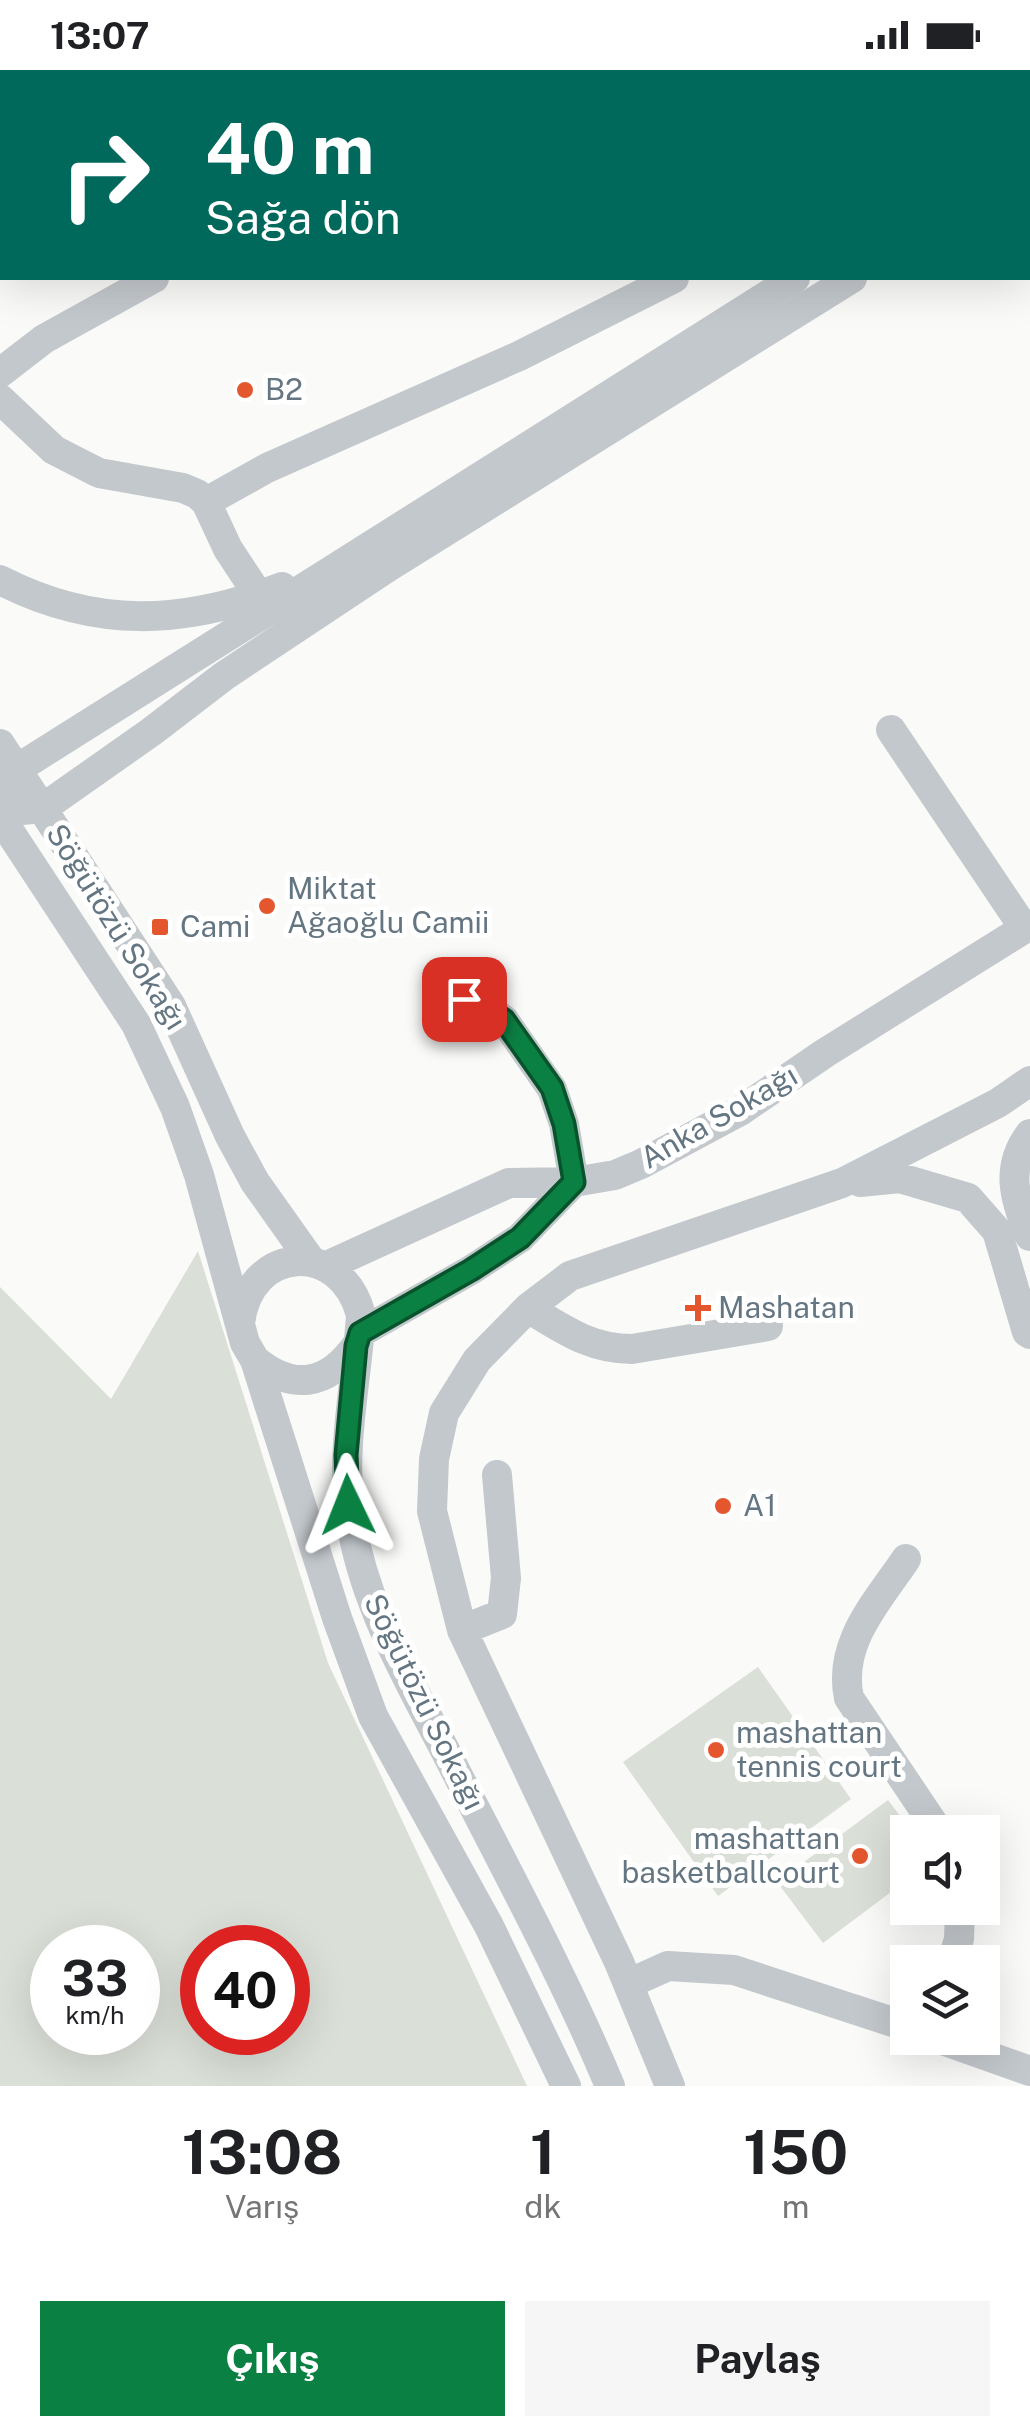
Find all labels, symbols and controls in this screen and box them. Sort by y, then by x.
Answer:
text: 13:07 [50,13,149,58]
text: 40 m [205,107,375,190]
icon: right [40,110,170,240]
text: Sağa dön [205,191,401,244]
place label: B2 [265,371,303,407]
marker: B2 [234,379,256,401]
street label: Söğütözü Sokağı [39,817,195,1036]
place label: Miktat Ağaoğlu Camii [287,870,489,940]
marker: Miktat Ağaoğlu Camii [256,895,278,917]
place label: Cami [180,908,250,944]
marker: Cami [149,916,171,938]
pin [422,957,507,1042]
icon: arrive [437,972,492,1027]
street label: Anka Sokağı [634,1057,803,1175]
place label: Mashatan [718,1289,855,1325]
marker: Mashatan [687,1297,709,1319]
position arrow [296,1453,400,1557]
place label: A1 [743,1487,777,1523]
marker: A1 [712,1495,734,1517]
street label: Söğütözü Sokağı [357,1588,493,1815]
place label: mashattan tennis court [736,1714,902,1784]
marker: mashattan tennis court [705,1739,727,1761]
map controls [890,1815,1000,2055]
button: sound [890,1815,1000,1925]
place label: mashattan basketballcourt [622,1820,840,1890]
marker: mashattan basketballcourt [849,1845,871,1867]
speed limit sign: 40 [180,1925,310,2055]
button: layers [890,1945,1000,2055]
text: 33 [62,1948,128,2007]
text: km/h [66,2000,124,2030]
text: 13:08 [182,2117,342,2188]
text: 1 [530,2117,556,2188]
text: 150 [743,2117,848,2188]
text: Varış [225,2188,299,2225]
text: dk [524,2188,561,2225]
text: m [782,2188,810,2225]
button: Çıkış [40,2301,505,2416]
button: Paylaş [525,2301,990,2416]

